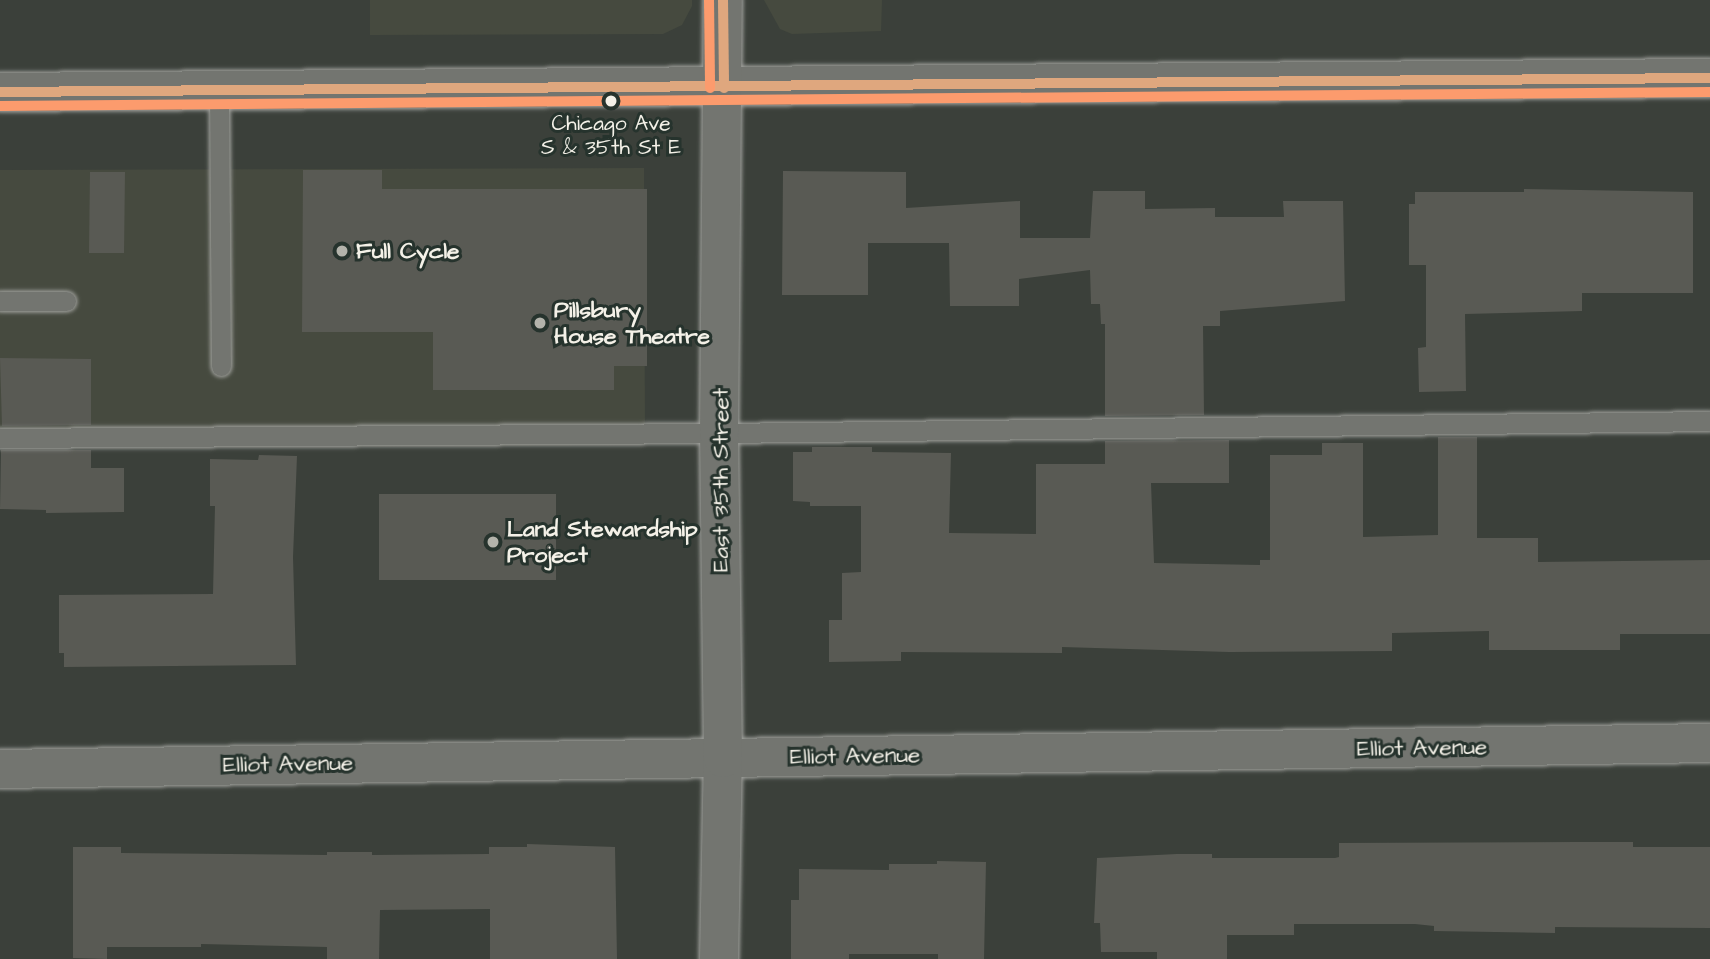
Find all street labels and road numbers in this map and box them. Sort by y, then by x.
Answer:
street label: East 35th Street [707,388,735,572]
street label: Elliot Avenue [1357,733,1487,763]
street label: Elliot Avenue [790,741,920,771]
street label: Elliot Avenue [223,749,353,779]

